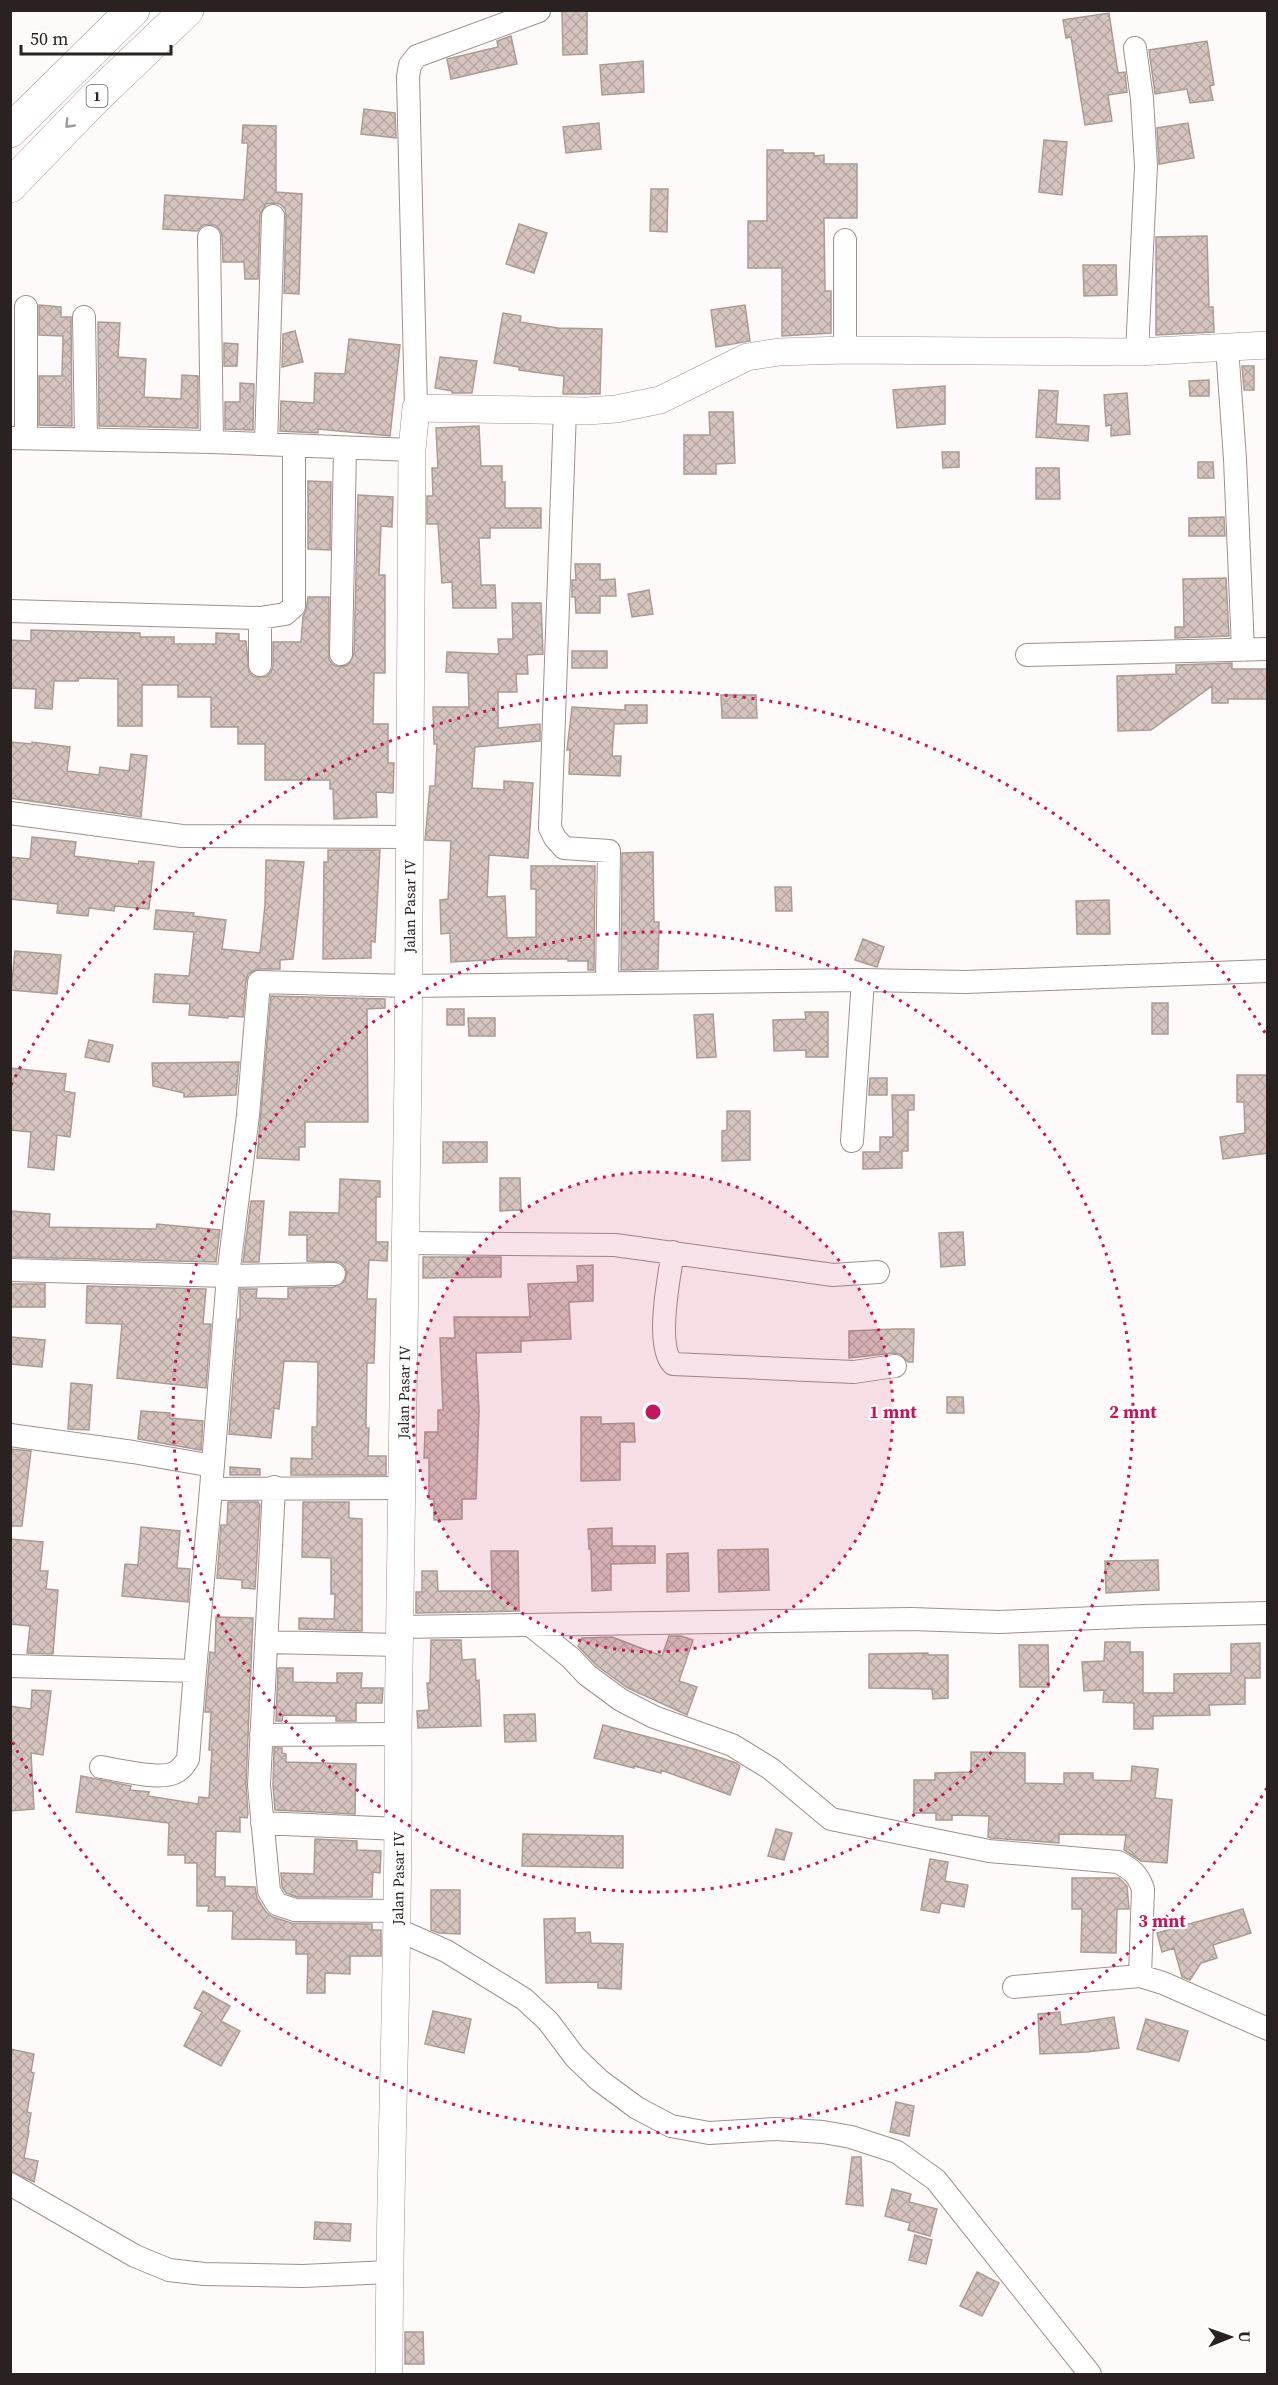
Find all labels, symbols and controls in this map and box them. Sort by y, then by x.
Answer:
scale bar [21,18,171,56]
text: 50 m [30,26,68,51]
road number: 1 [86,85,108,107]
one-way arrow [66,117,77,128]
street label: Jalan Pasar IV [398,859,420,954]
street label: Jalan Pasar IV [392,1345,414,1440]
text: 1 mnt [869,1399,917,1424]
text: 2 mnt [1109,1399,1157,1424]
centre of rings [643,1402,663,1422]
street label: Jalan Pasar IV [386,1831,409,1926]
text: 3 mnt [1138,1908,1186,1933]
north arrow [1200,2307,1260,2367]
text: U [1234,2331,1256,2343]

